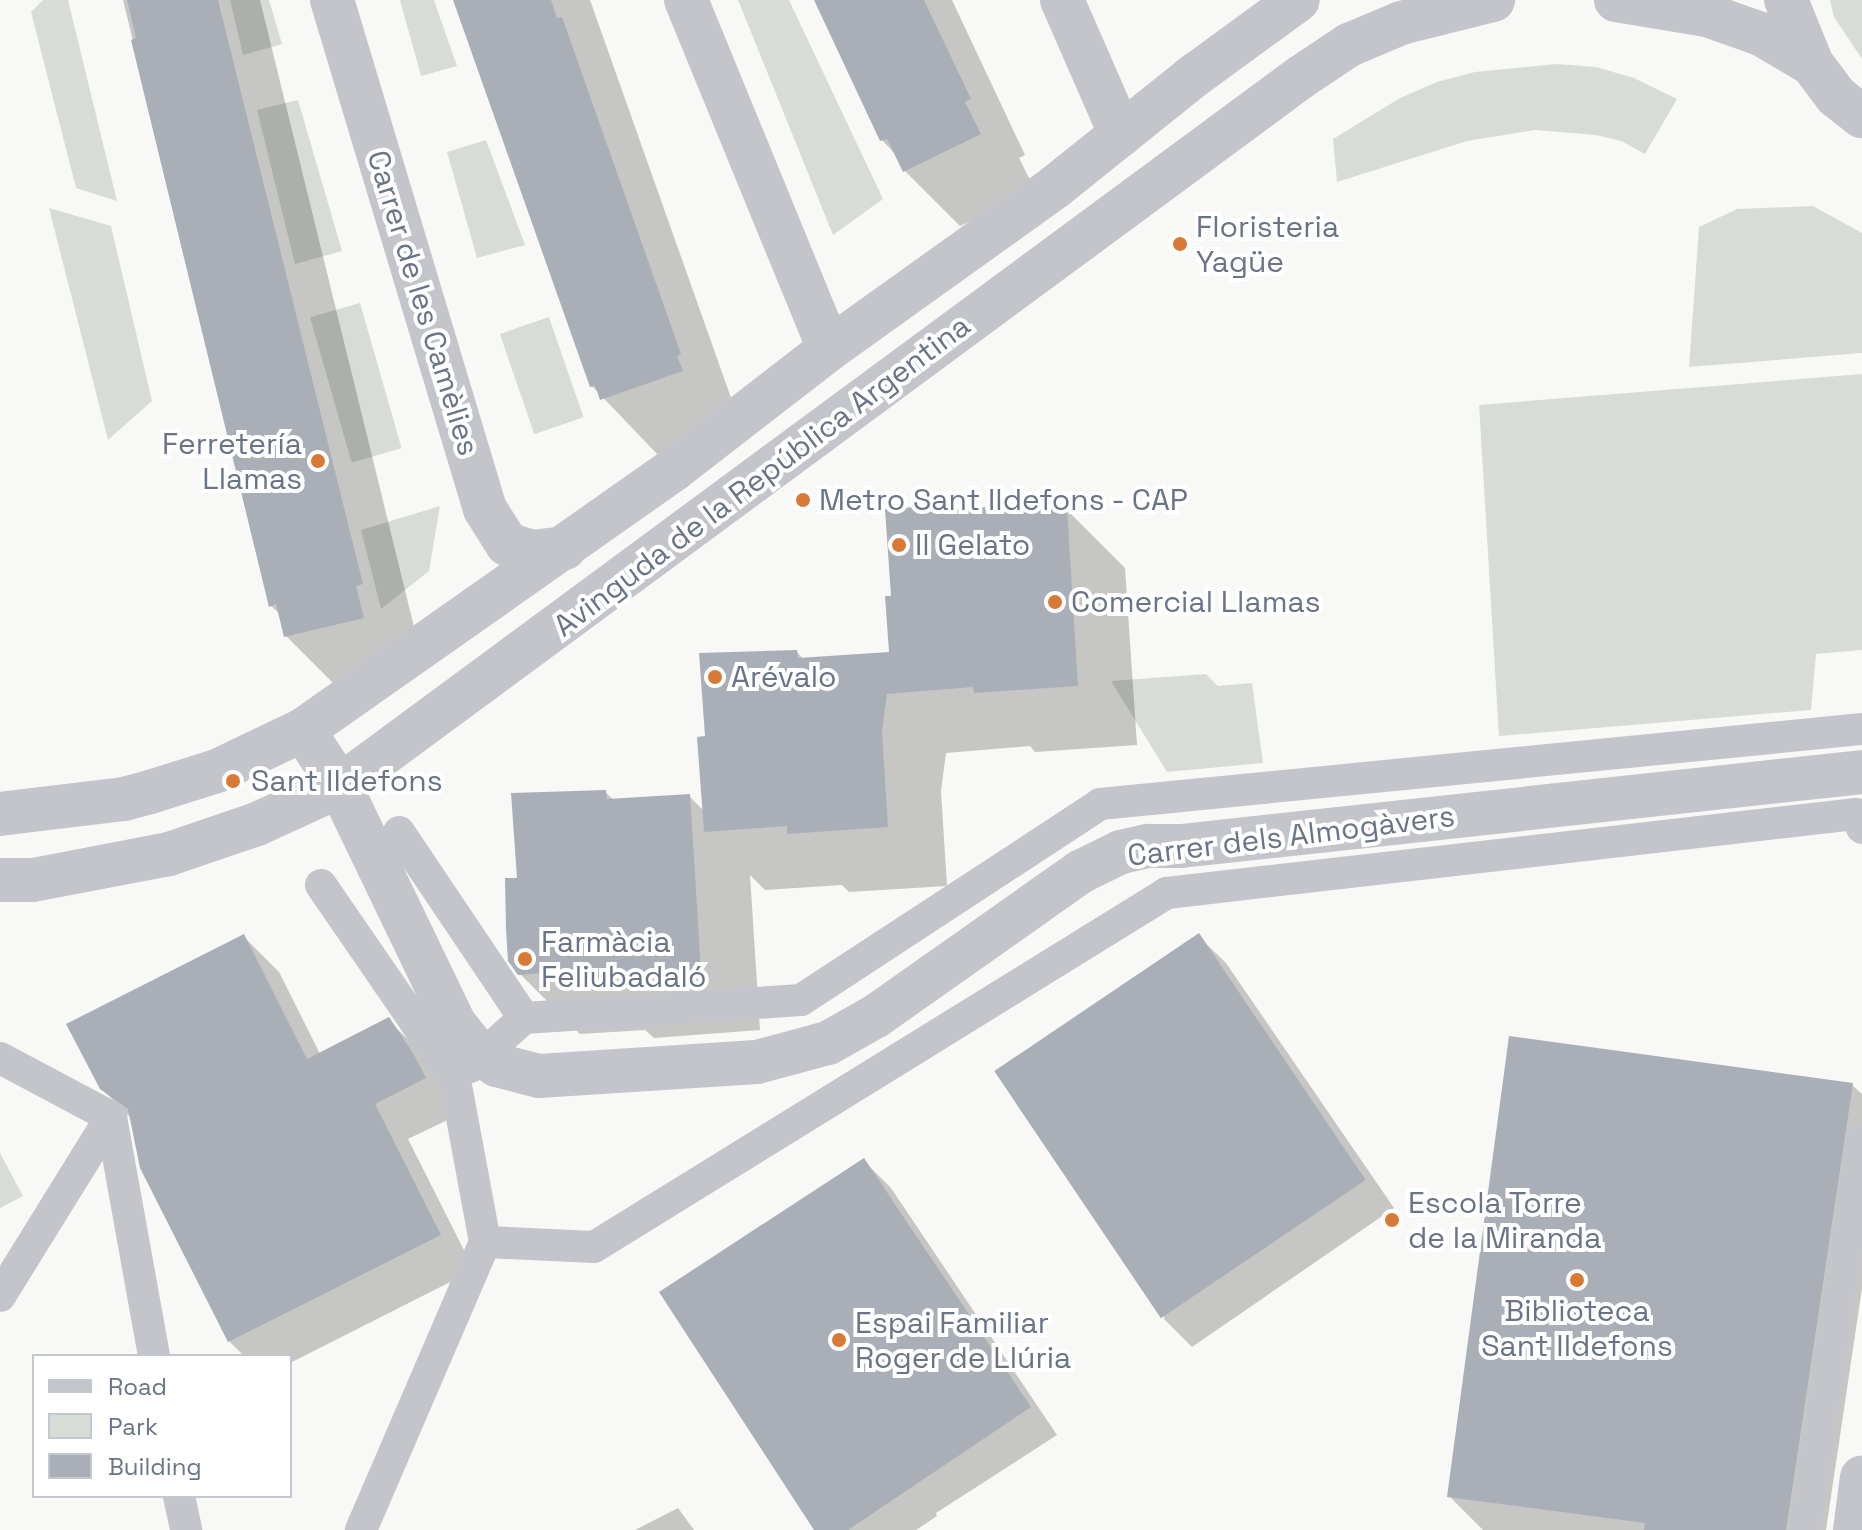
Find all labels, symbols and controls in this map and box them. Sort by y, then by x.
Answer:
street label: Carrer de les Camèlies [359,146,487,460]
place label: Floristeria Yagüe [1196,209,1339,280]
marker: Floristeria Yagüe [1171,235,1189,253]
street label: Avinguda de la República Argentina [547,308,977,644]
place label: Ferretería Llamas [162,426,302,496]
marker: Ferretería Llamas [309,452,327,470]
place label: Metro Sant Ildefons - CAP [819,482,1190,518]
marker: Metro Sant Ildefons - CAP [794,491,812,509]
place label: Il Gelato [915,527,1030,563]
marker: Il Gelato [890,536,908,554]
place label: Comercial Llamas [1071,584,1320,620]
marker: Comercial Llamas [1046,593,1064,611]
place label: Arévalo [731,659,837,695]
marker: Arévalo [706,668,724,686]
place label: Sant Ildefons [251,763,443,799]
marker: Sant Ildefons [222,770,244,792]
street label: Carrer dels Almogàvers [1125,798,1457,874]
place label: Farmàcia Feliubadaló [541,924,706,994]
marker: Farmàcia Feliubadaló [516,950,534,968]
place label: Escola Torre de la Miranda [1408,1185,1601,1256]
marker: Escola Torre de la Miranda [1383,1211,1401,1229]
marker: Biblioteca Sant Ildefons [1568,1271,1586,1289]
place label: Biblioteca Sant Ildefons [1481,1293,1673,1364]
place label: Espai Familiar Roger de Llúria [855,1305,1071,1376]
marker: Espai Familiar Roger de Llúria [830,1331,848,1349]
legend [32,1354,292,1498]
text: Road [108,1371,167,1402]
text: Park [108,1411,158,1442]
text: Building [108,1451,202,1482]

